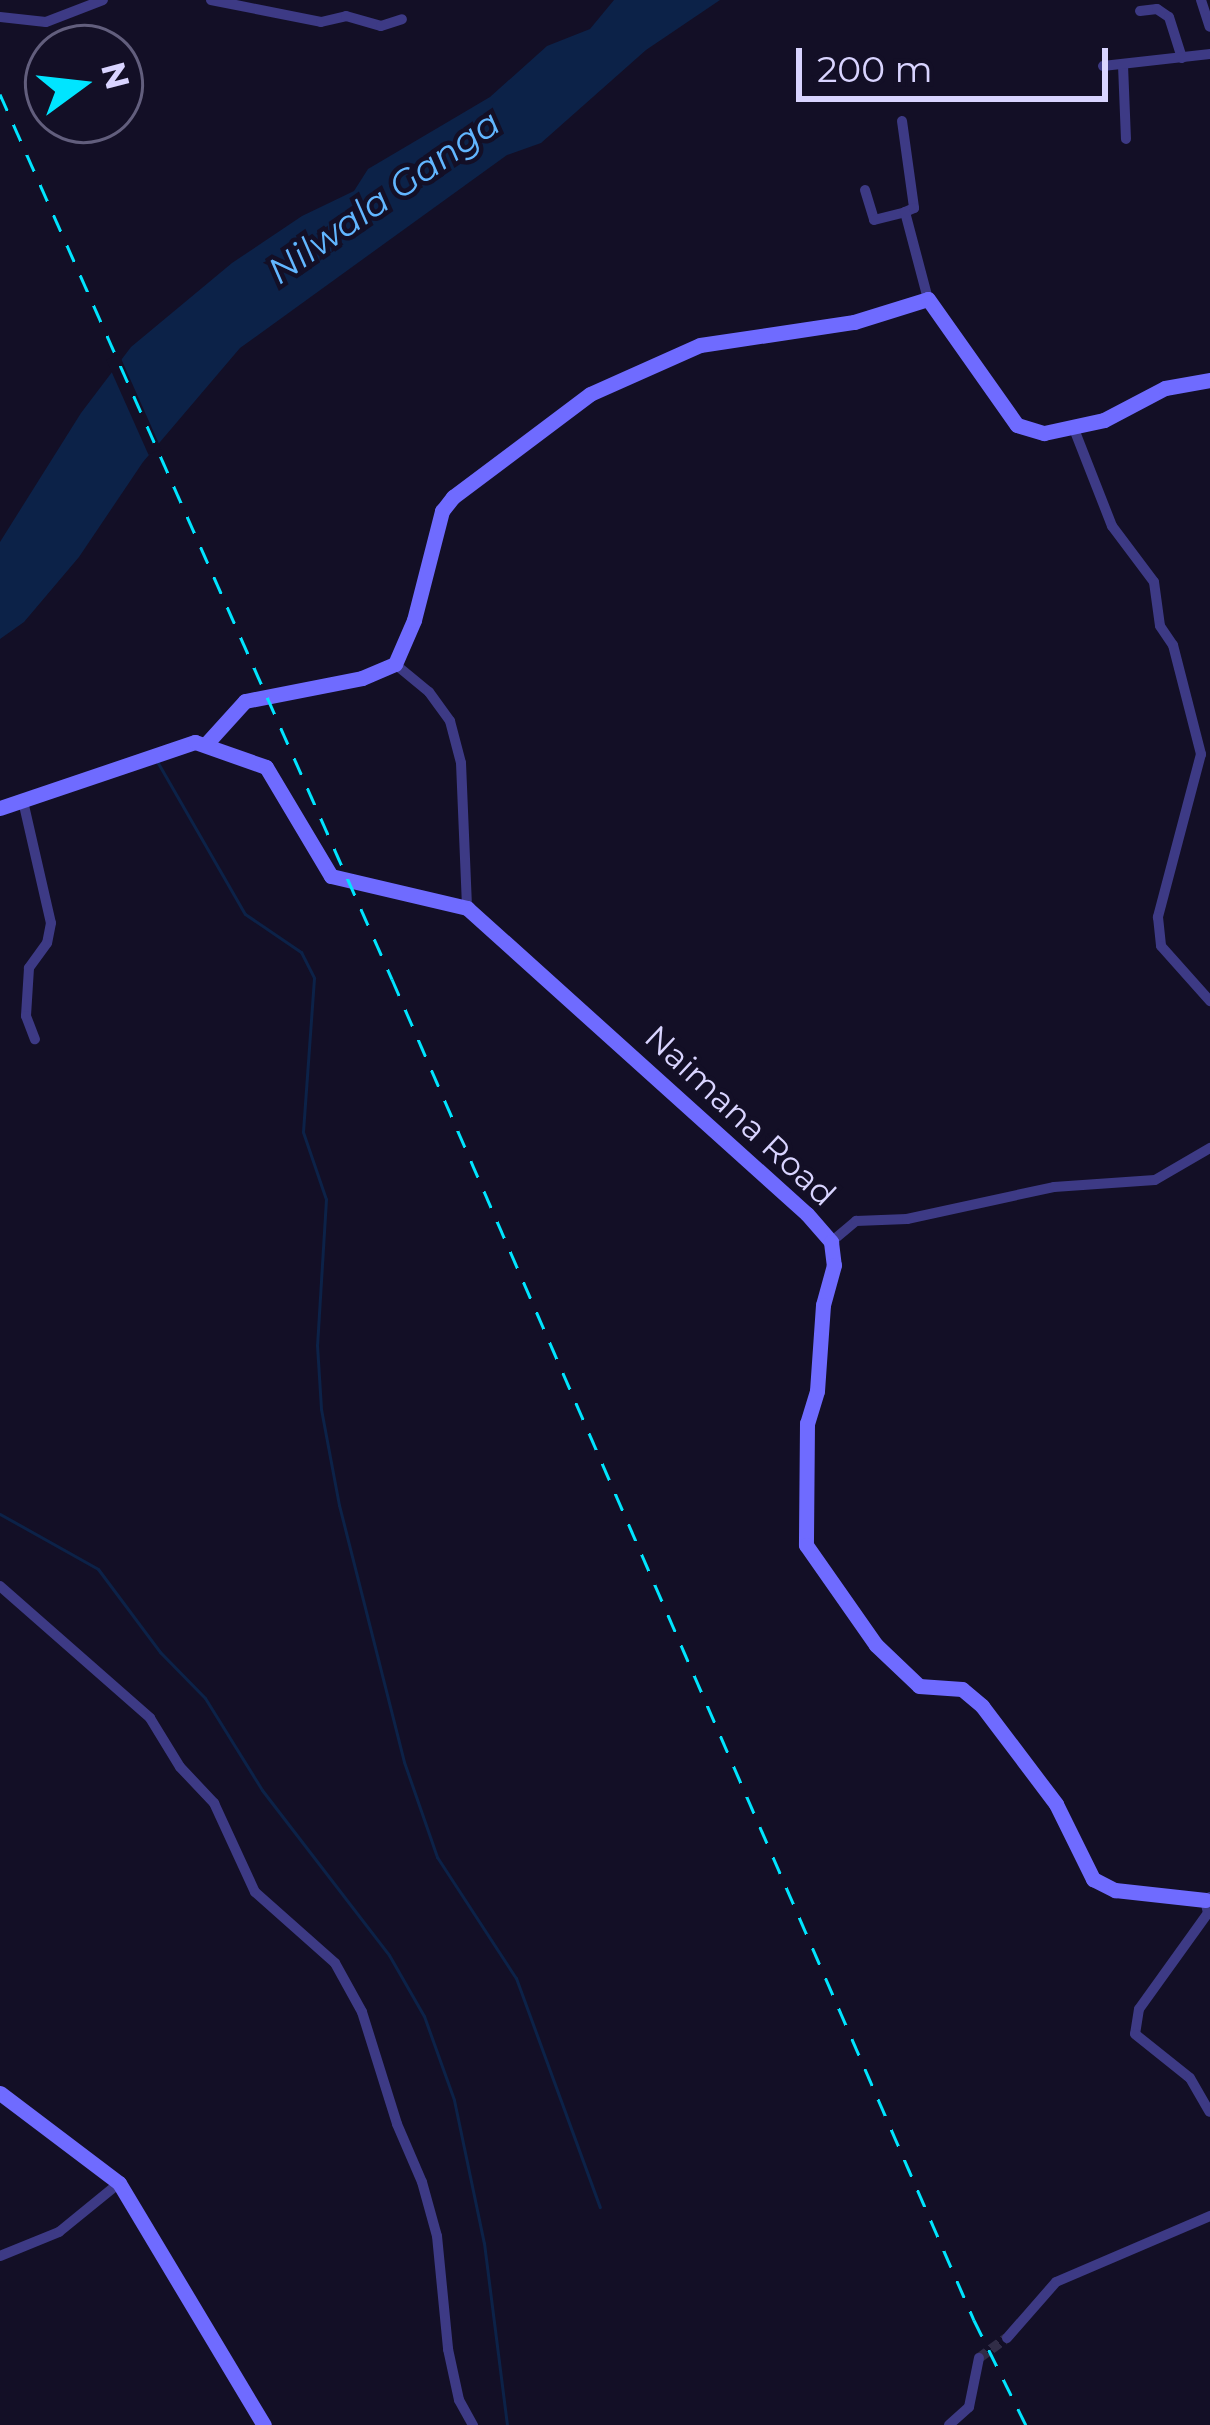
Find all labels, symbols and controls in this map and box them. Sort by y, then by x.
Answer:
north arrow [24,24,144,144]
scale bar [802,24,1114,98]
text: 200 m [817,47,933,91]
text: N [93,57,139,94]
water label: Nilwala Ganga [260,101,508,293]
street label: Naimana Road [636,1018,844,1214]

